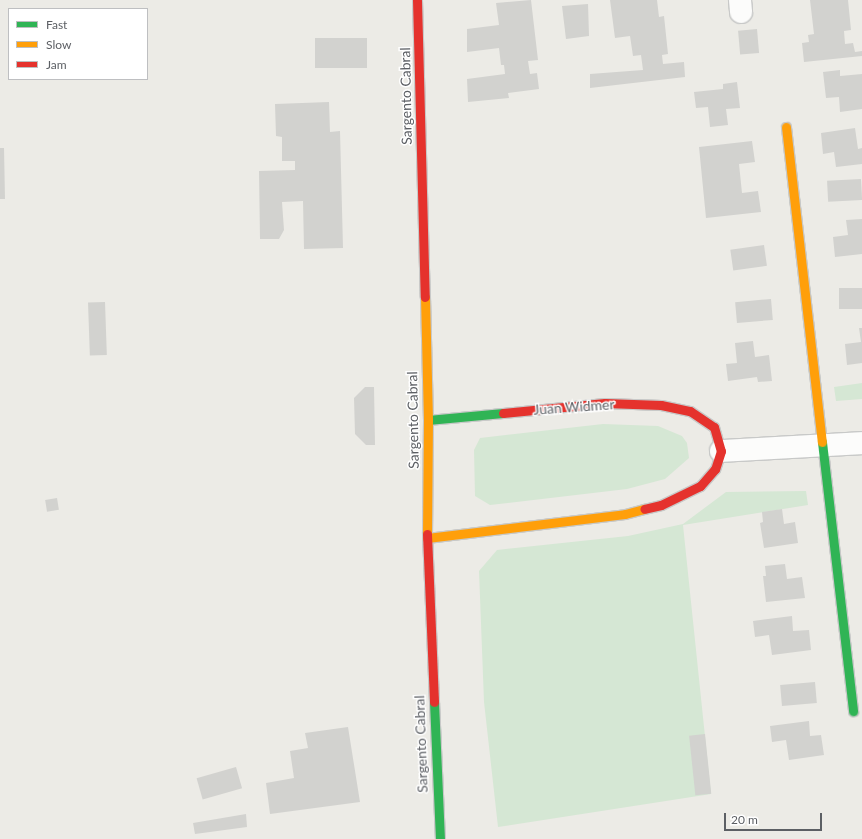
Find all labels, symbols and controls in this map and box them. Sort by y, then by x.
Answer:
legend [8,8,148,80]
text: Fast [46,17,67,32]
text: Slow [46,37,71,52]
street label: Sargento Cabral [397,47,415,145]
text: Jam [46,57,67,72]
street label: Sargento Cabral [404,371,422,469]
street label: Juan Widmer [533,396,615,418]
street label: Sargento Cabral [411,695,431,793]
scale bar [726,805,824,831]
text: 20 m [731,812,758,827]

